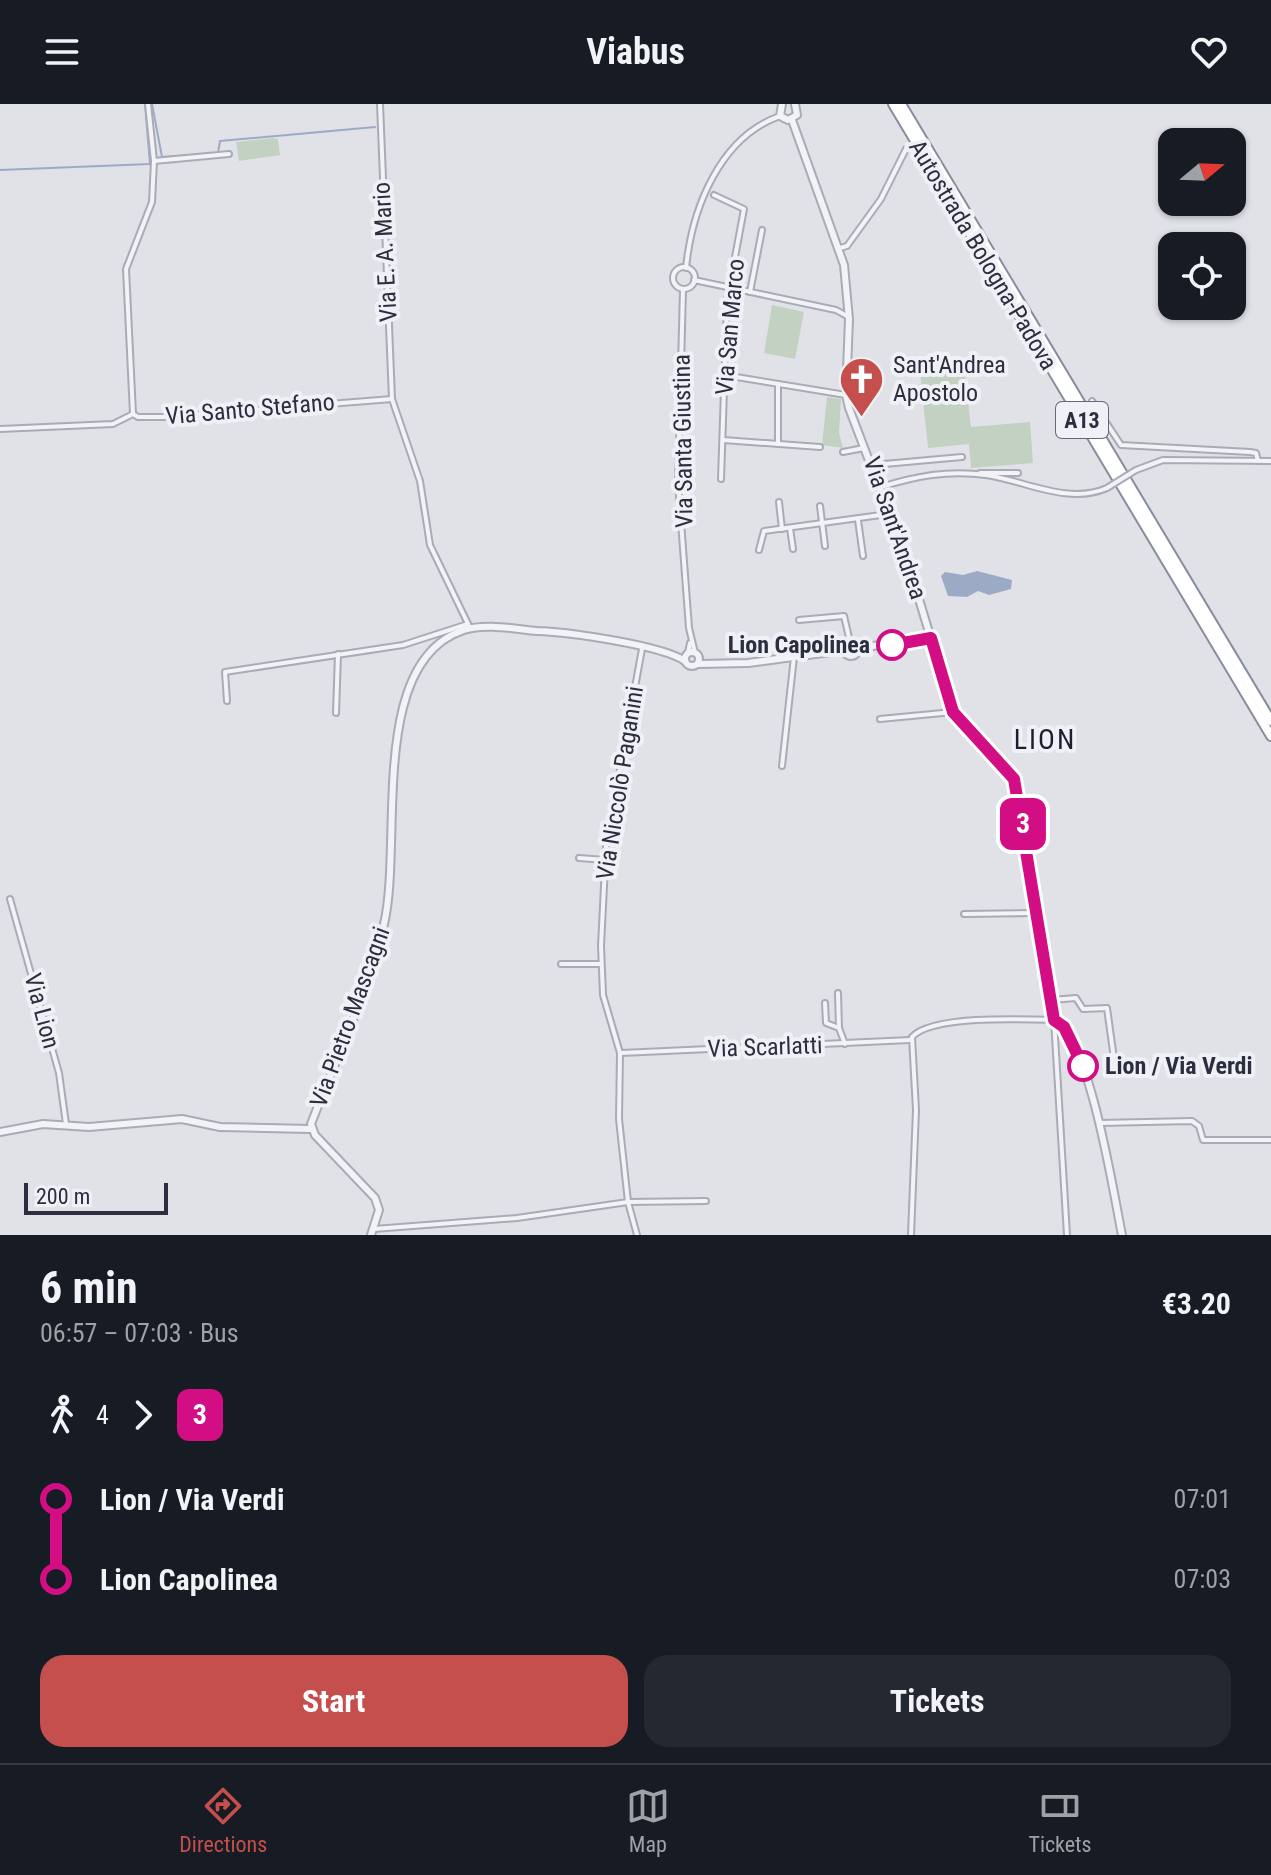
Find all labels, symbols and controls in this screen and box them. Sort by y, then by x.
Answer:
icon: menu [40,30,84,74]
icon: heart [1187,30,1231,74]
text: Viabus [586,31,685,73]
north arrow [1158,128,1246,216]
map controls [1158,128,1246,320]
street label: Autostrada Bologna-Padova [903,135,1063,375]
street label: Via E. A. Mario [367,181,403,323]
button: locate [1158,232,1246,320]
street label: Via San Marco [710,258,750,396]
place label: Sant'Andrea Apostolo [893,351,1006,407]
street label: Via Santa Giustina [667,354,699,528]
church icon: Sant'Andrea Apostolo [838,355,886,418]
street label: Via Santo Stefano [164,388,336,430]
road number: A13 [1056,402,1108,438]
street label: Via Sant'Andrea [858,453,932,603]
marker: Lion Capolinea [877,630,907,660]
place label: Lion Capolinea [728,631,870,659]
street label: Via Niccolò Paganini [591,684,649,882]
district label: LION [1014,723,1076,756]
line badge: 3 [997,798,1049,850]
text: 3 [1016,807,1030,840]
street label: Via Pietro Mascagni [304,923,396,1111]
street label: Via Lion [19,970,65,1052]
street label: Via Scarlatti [707,1031,823,1063]
marker: Lion / Via Verdi [1068,1051,1098,1081]
place label: Lion / Via Verdi [1105,1052,1253,1080]
scale bar [24,1179,168,1215]
text: 200 m [36,1184,90,1209]
text: 6 min [40,1262,138,1314]
text: €3.20 [1162,1286,1231,1321]
text: 06:57 – 07:03 · Bus [40,1318,239,1348]
icon: walk [40,1393,84,1437]
icon: forward [121,1393,165,1437]
text: 3 [193,1398,207,1431]
text: 4 [96,1400,109,1430]
text: Lion / Via Verdi [100,1482,284,1517]
text: 07:01 [1174,1484,1231,1514]
text: Lion Capolinea [100,1562,278,1597]
text: 07:03 [1174,1564,1231,1594]
button: Start [40,1655,628,1747]
button: Tickets [644,1655,1231,1747]
tab: Directions [179,1784,267,1857]
tab: Map [626,1784,670,1857]
tab: Tickets [1028,1784,1092,1857]

